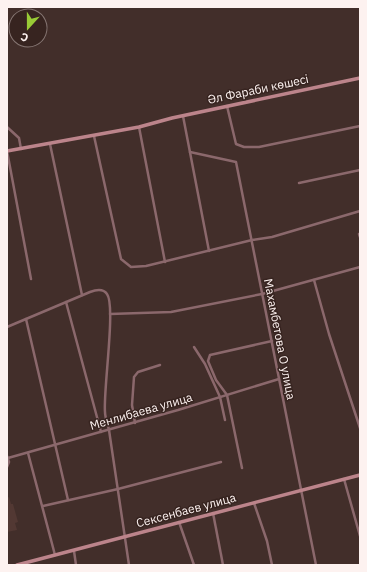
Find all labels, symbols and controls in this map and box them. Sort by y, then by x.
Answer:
north arrow [8,8,48,48]
text: С [19,30,30,45]
street label: Әл Фараби көшесі [206,71,310,107]
street label: Махамбетова О улица [261,277,299,401]
street label: Менлибаева улица [88,389,195,433]
street label: Сексенбаев улица [135,489,238,531]

